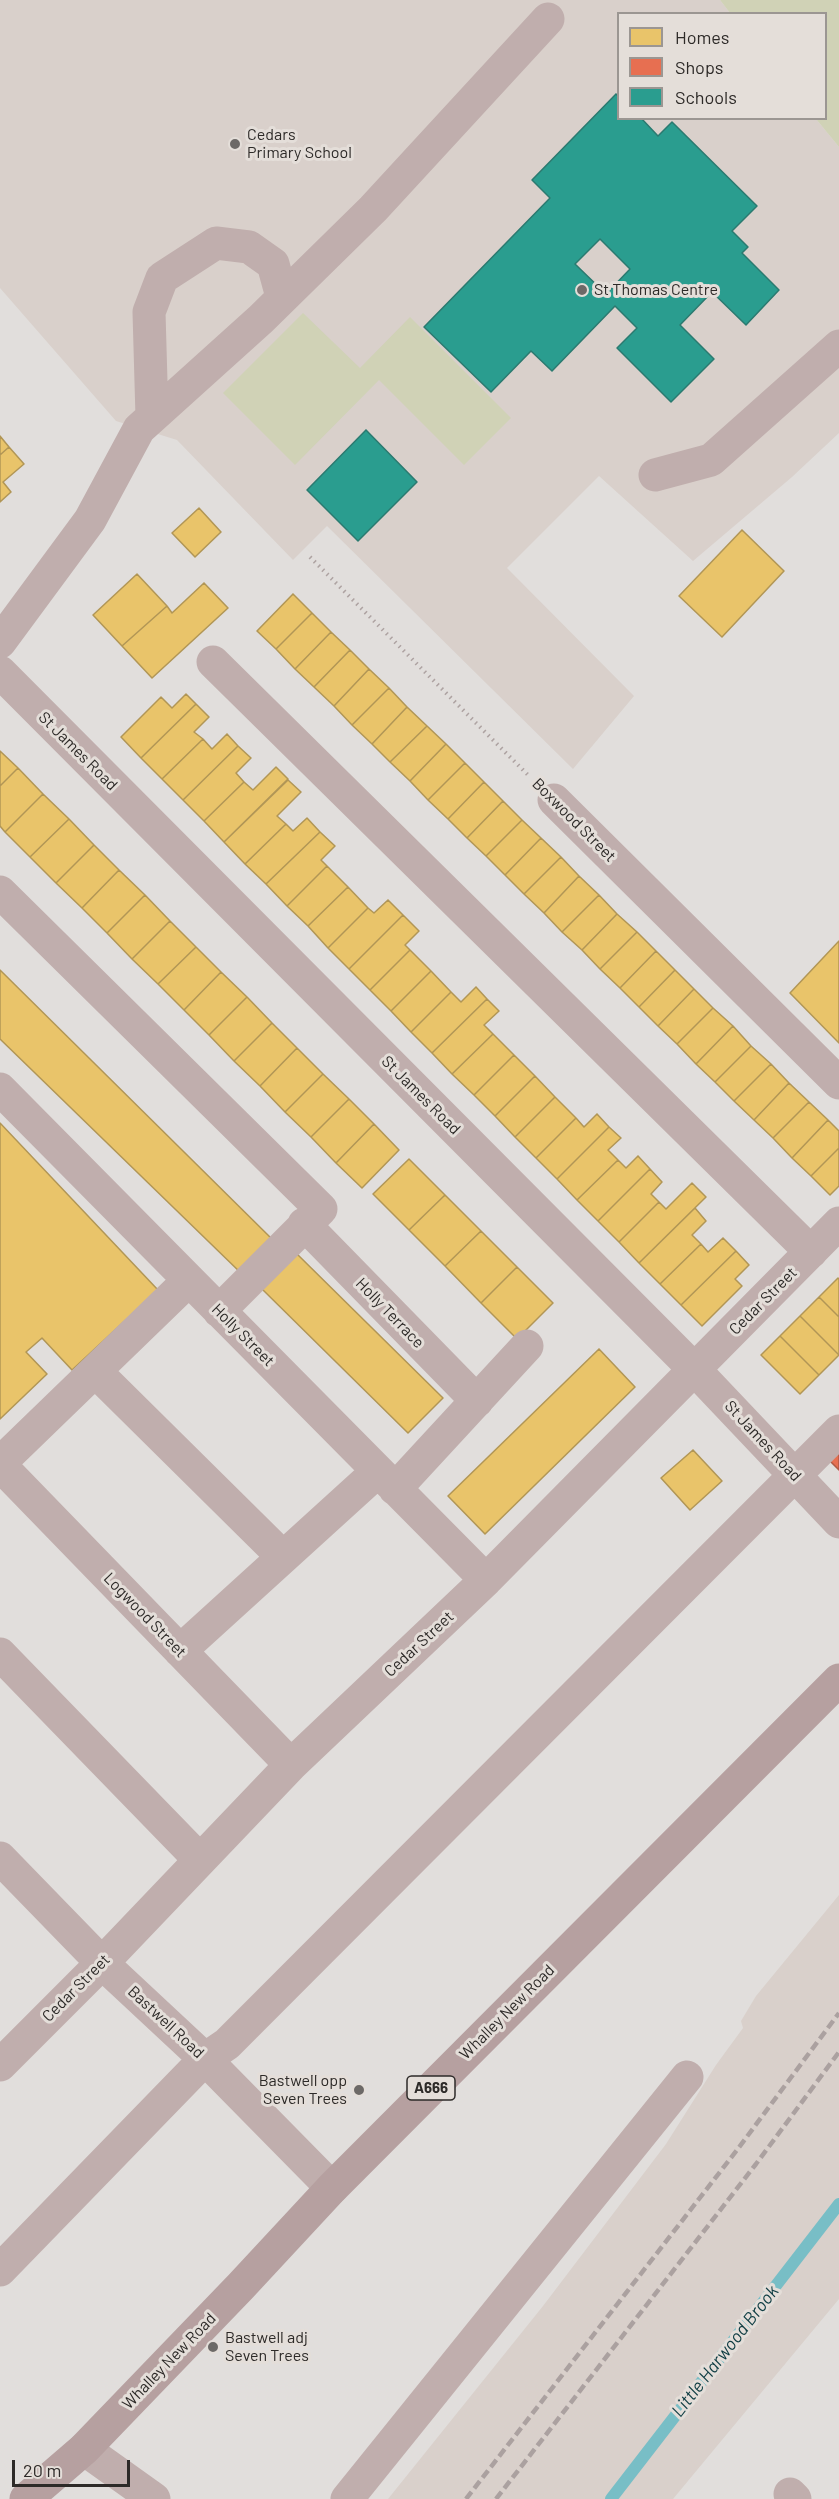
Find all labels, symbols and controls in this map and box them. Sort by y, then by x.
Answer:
legend [617,12,827,120]
text: Homes [675,26,729,48]
text: Shops [675,56,724,78]
text: Schools [675,86,737,108]
place label: Cedars Primary School [247,125,352,163]
marker: Cedars Primary School [228,137,242,151]
place label: St Thomas Centre [594,280,718,300]
marker: St Thomas Centre [575,283,589,297]
street label: St James Road [35,708,121,794]
street label: Boxwood Street [528,774,620,866]
street label: St James Road [378,1052,464,1138]
street label: Cedar Street [725,1263,801,1339]
street label: Holly Terrace [352,1274,428,1352]
street label: Holly Street [208,1300,278,1370]
street label: St James Road [721,1397,805,1485]
street label: Logwood Street [100,1569,190,1661]
street label: Cedar Street [380,1607,458,1681]
street label: Cedar Street [38,1950,114,2026]
street label: Whalley New Road [456,1961,558,2063]
street label: Bastwell Road [124,1982,208,2062]
place label: Bastwell opp Seven Trees [259,2071,347,2109]
road number: A666 [407,2076,455,2100]
marker: Bastwell opp Seven Trees [352,2083,366,2097]
water label: Little Harwood Brook [667,2281,783,2421]
street label: Whalley New Road [118,2309,220,2413]
place label: Bastwell adj Seven Trees [225,2328,309,2366]
marker: Bastwell adj Seven Trees [206,2340,220,2354]
scale bar [15,2448,134,2486]
text: 20 m [23,2459,61,2481]

